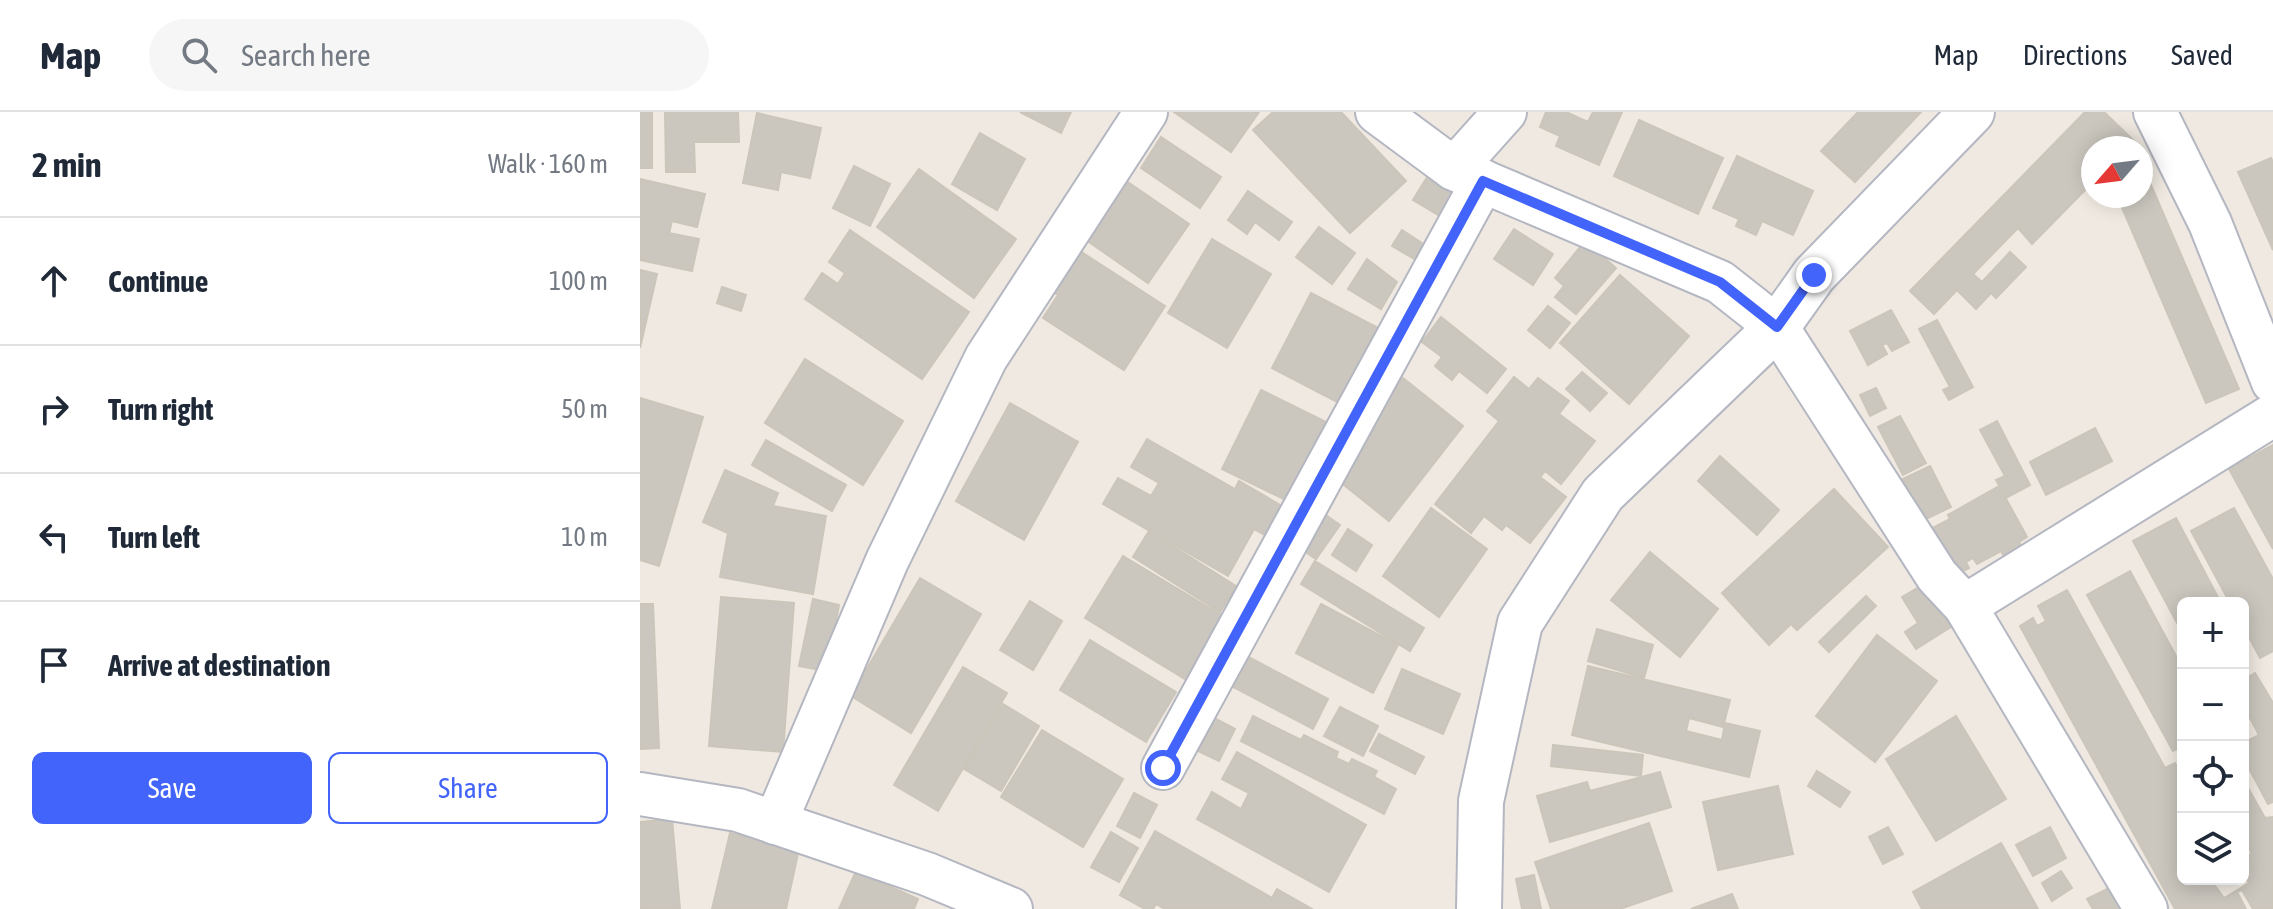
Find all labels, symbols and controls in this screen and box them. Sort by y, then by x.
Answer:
search box [149,19,709,91]
icon: search [177,33,221,77]
text: Map [40,34,101,77]
text: Search here [241,38,371,72]
text: Map [1934,39,1979,71]
text: Directions [2023,39,2127,71]
text: Saved [2171,39,2233,71]
north arrow [2081,136,2153,208]
text: 2 min [32,145,101,184]
text: Walk · 160 m [488,149,608,179]
route end [1796,257,1832,293]
icon: ahead [32,259,76,303]
text: Continue [108,264,208,298]
text: 100 m [549,266,608,296]
icon: right [32,387,76,431]
text: Turn right [108,392,214,426]
text: 50 m [561,394,608,424]
icon: left [32,515,76,559]
text: Turn left [108,520,200,554]
text: 10 m [561,522,608,552]
map controls [2177,597,2249,885]
button: + [2177,597,2249,669]
icon: arrive [32,643,76,687]
text: Arrive at destination [108,648,330,682]
button: − [2177,669,2249,741]
button: locate [2177,741,2249,813]
route start [1145,750,1181,786]
button: Save [32,752,312,824]
button: Share [328,752,608,824]
button: layers [2177,813,2249,885]

